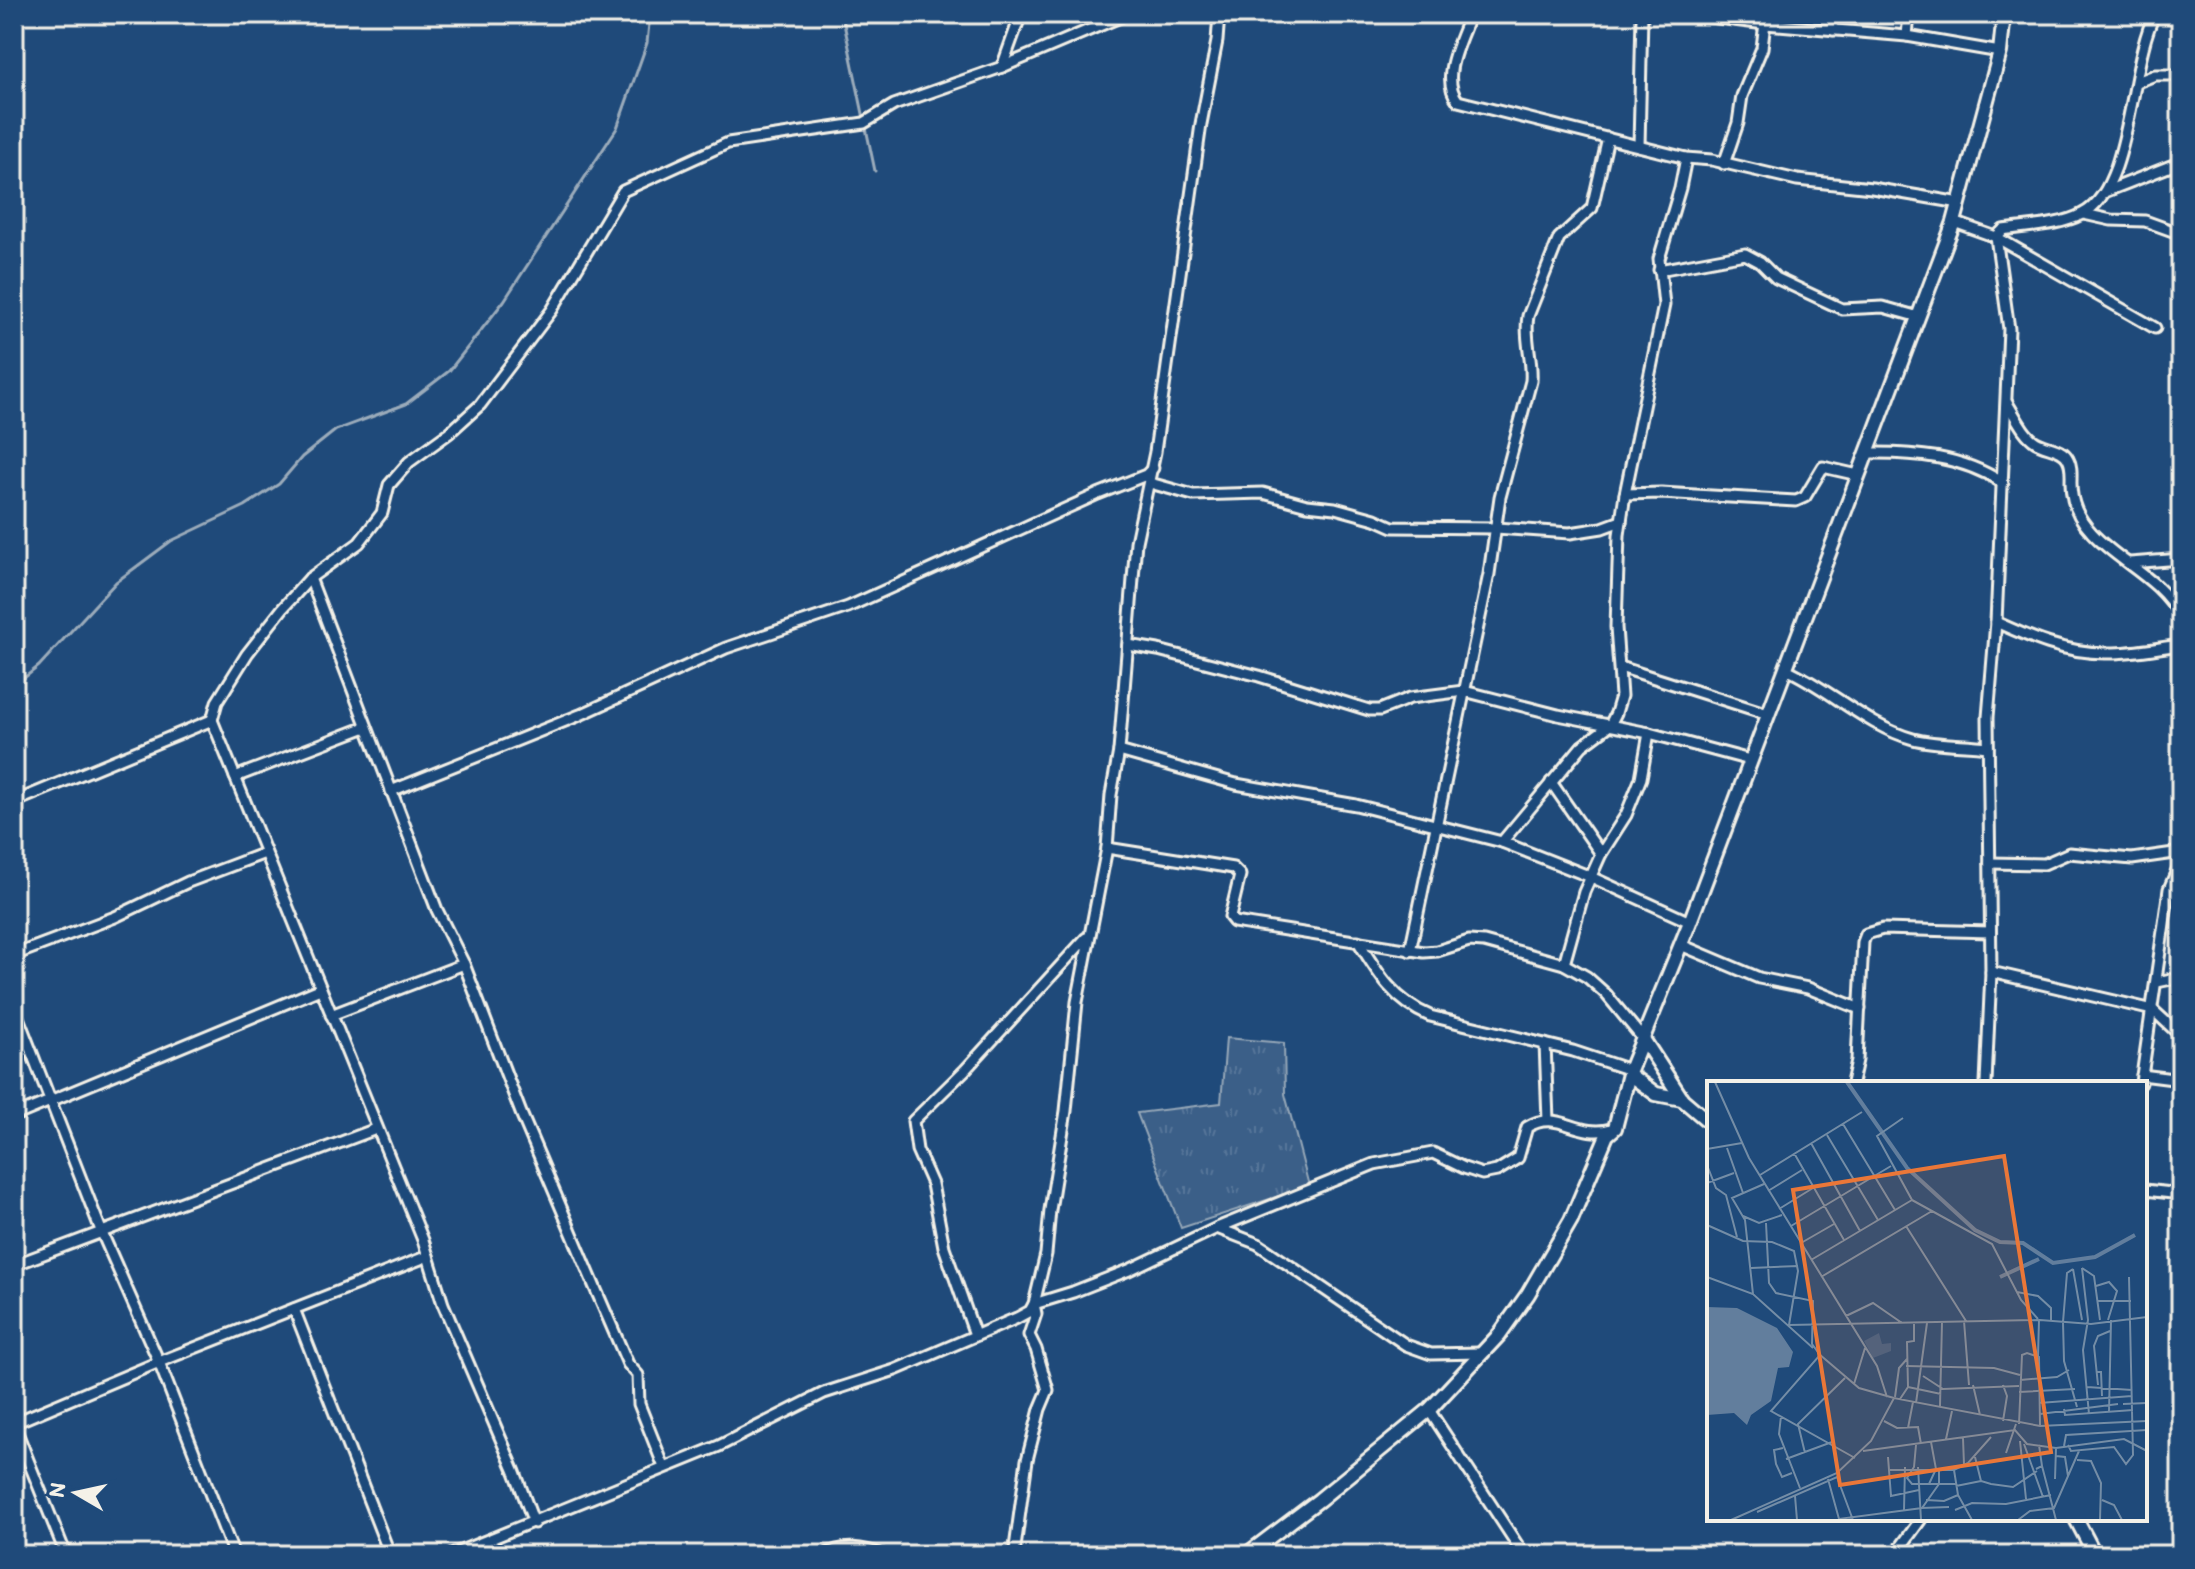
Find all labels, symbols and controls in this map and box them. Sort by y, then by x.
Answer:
inset map [1707,1081,2147,1521]
north arrow [36,1453,116,1533]
text: N [42,1480,71,1499]

